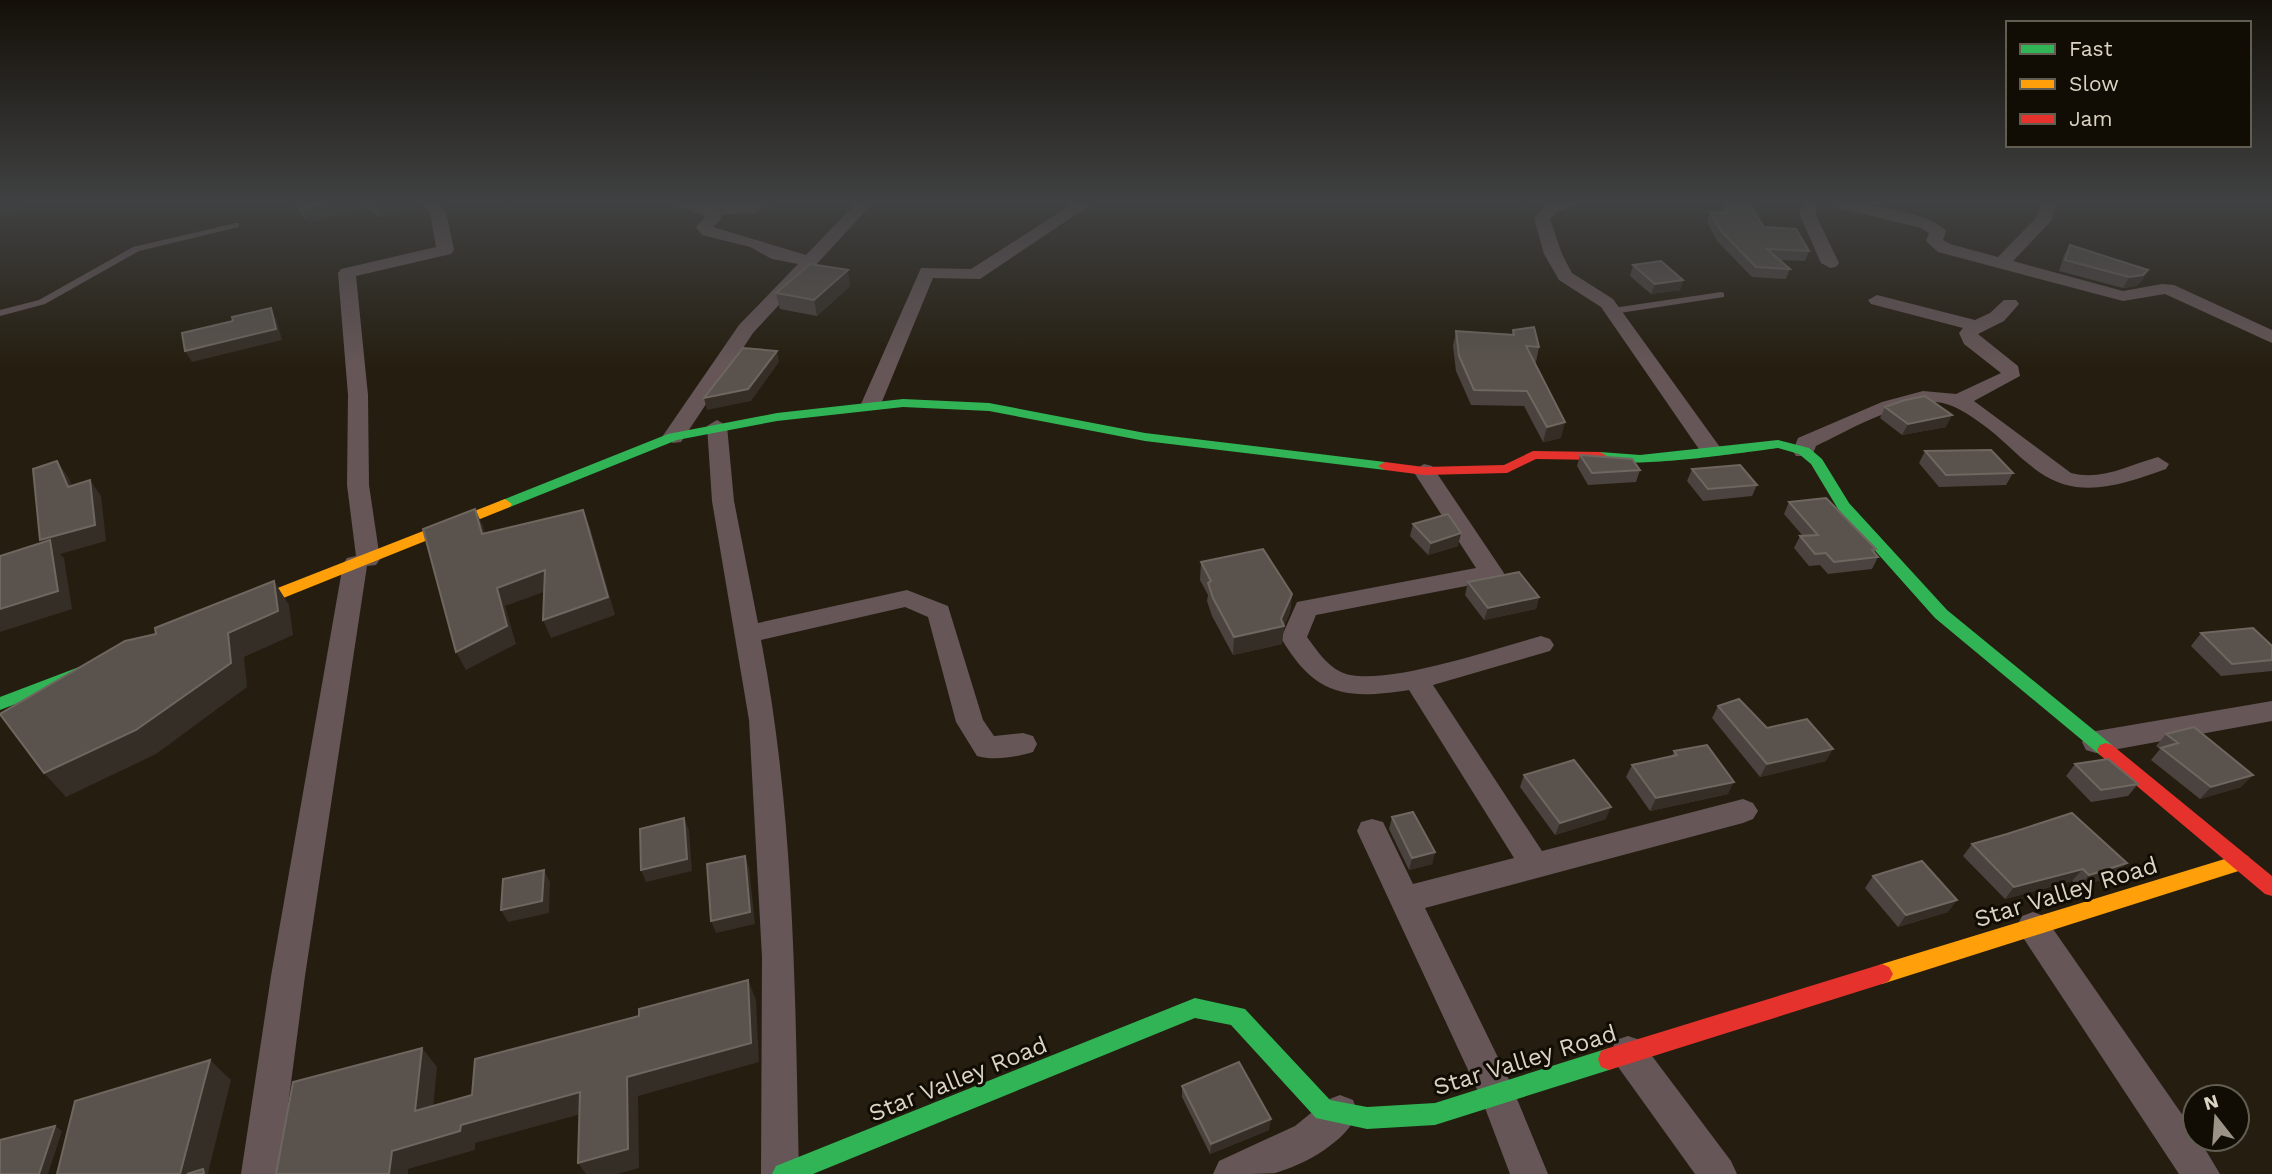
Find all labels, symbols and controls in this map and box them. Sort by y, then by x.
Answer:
legend [2006,21,2251,147]
text: Fast [2069,36,2113,61]
text: Slow [2069,71,2119,96]
text: Jam [2069,106,2112,131]
street label: Star Valley Road [1971,851,2161,933]
street label: Star Valley Road [1430,1019,1620,1101]
street label: Star Valley Road [865,1030,1051,1128]
north arrow [2181,1083,2251,1153]
text: N [2201,1089,2221,1115]

